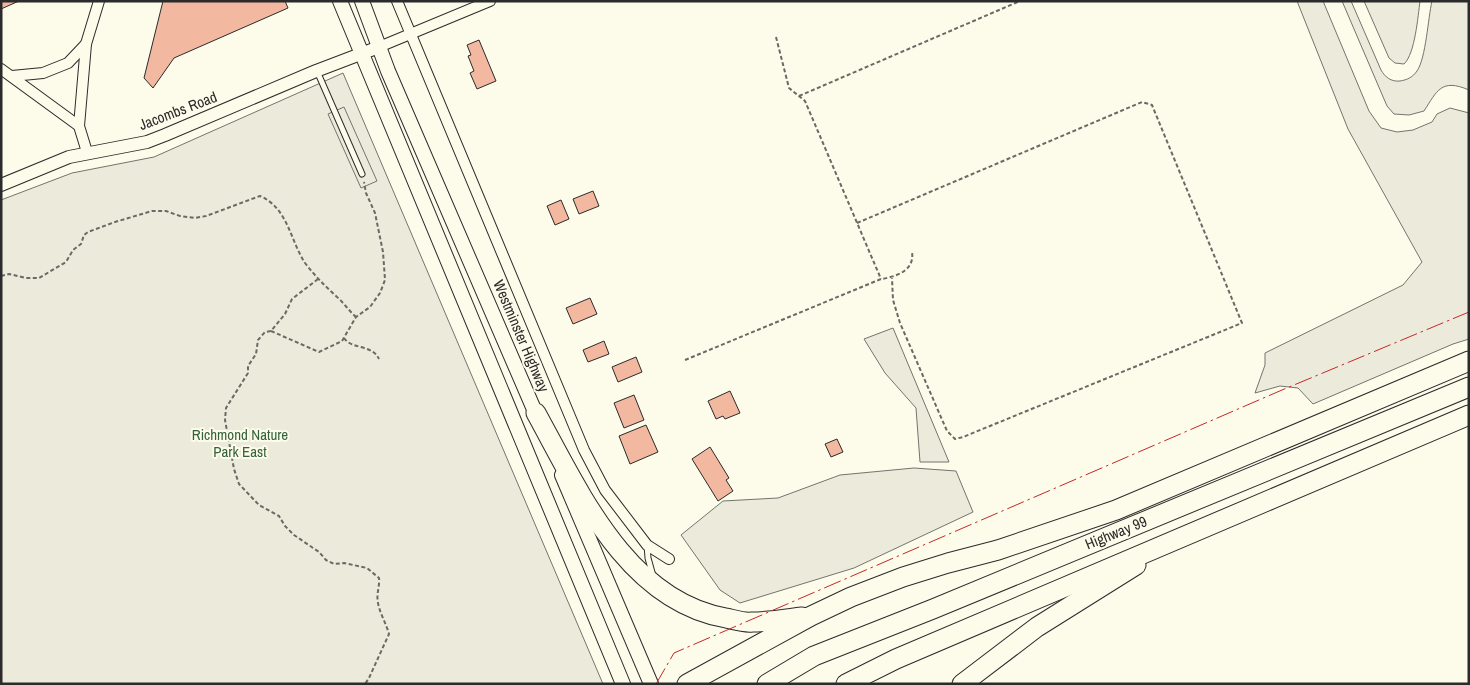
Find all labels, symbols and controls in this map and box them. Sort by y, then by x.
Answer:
street label: Jacombs Road [136,86,220,135]
street label: Westminster Highway [488,276,555,396]
park label: Richmond Nature Park East [192,424,288,462]
street label: Highway 99 [1082,511,1150,554]

